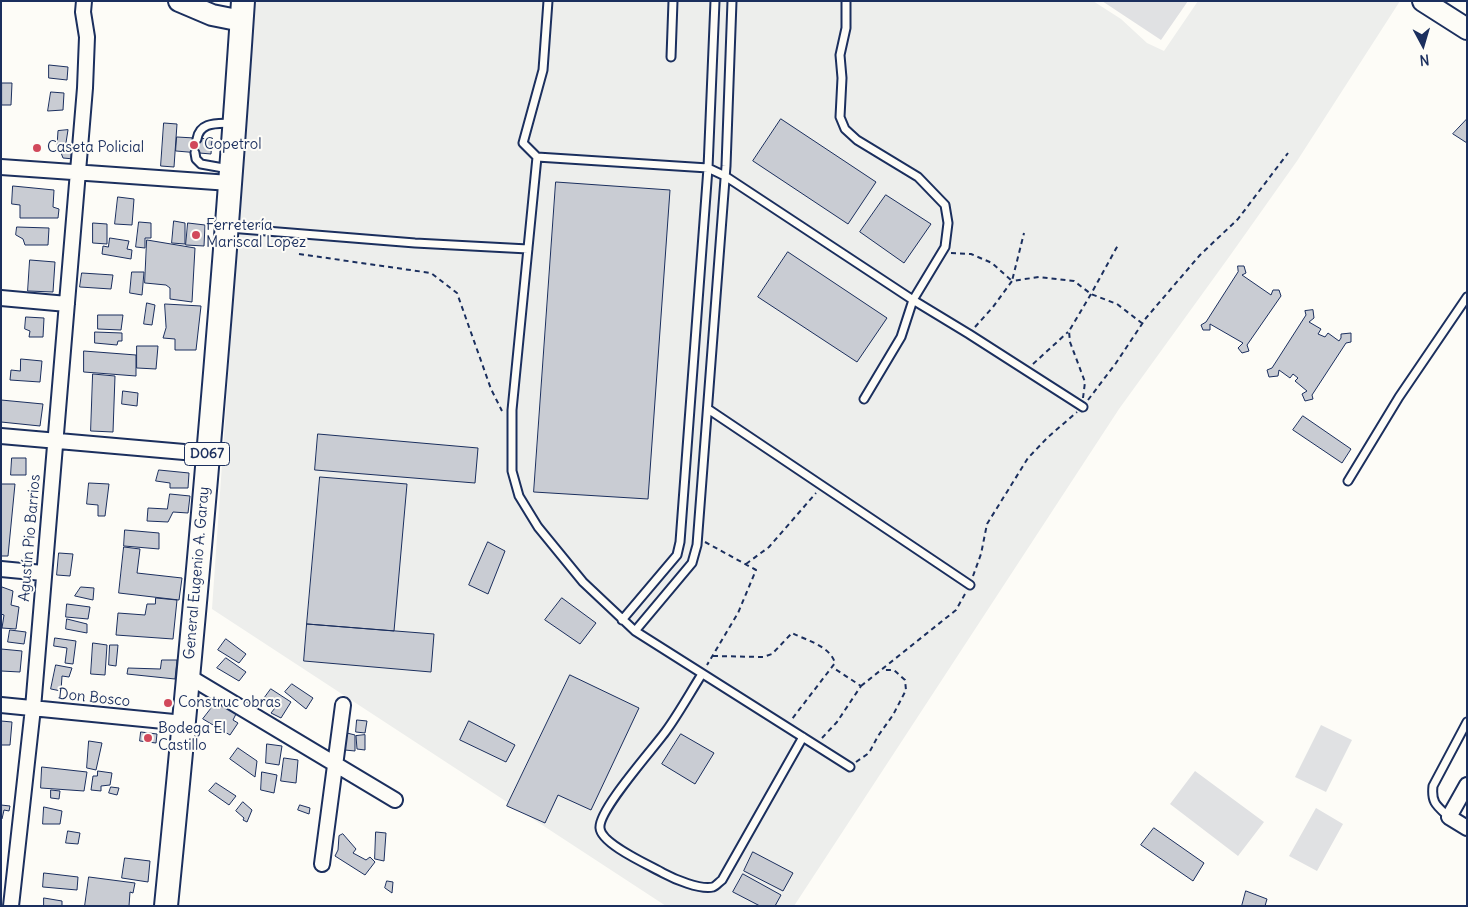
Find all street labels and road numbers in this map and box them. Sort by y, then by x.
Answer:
road number: D067 [184,442,230,466]
street label: Agustín Pio Barrios [15,474,45,602]
street label: General Eugenio A. Garay [180,486,214,660]
street label: Don Bosco [57,685,131,711]

